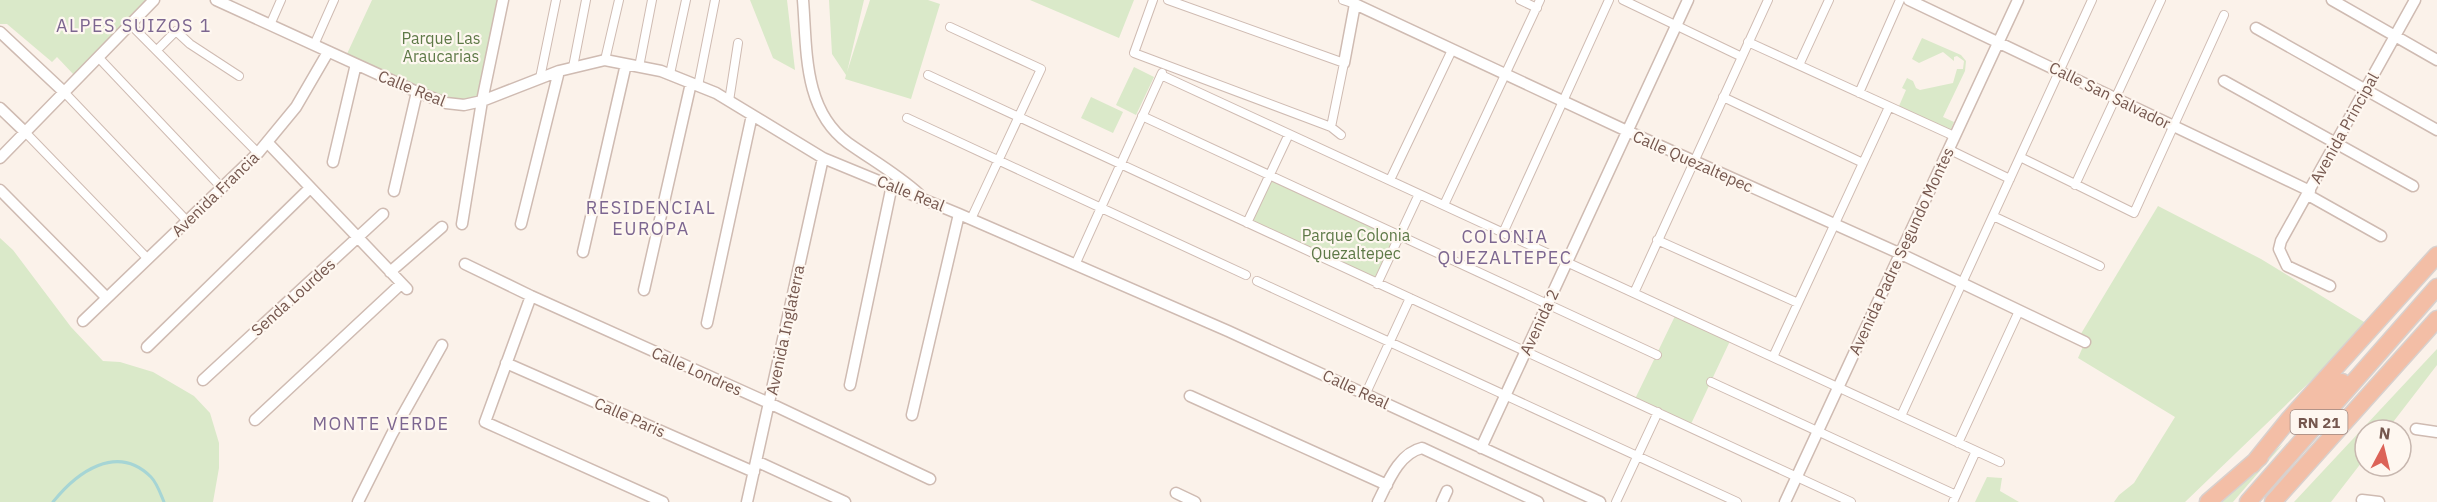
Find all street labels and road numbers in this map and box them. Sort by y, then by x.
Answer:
street label: Calle San Salvador [2046,57,2174,133]
street label: Calle Real [375,65,449,111]
street label: Avenida Principal [2305,69,2383,187]
street label: Calle Quezaltepec [1630,126,1756,196]
street label: Avenida Padre Segundo Montes [1844,144,1958,358]
street label: Avenida Francia [167,147,263,241]
street label: Calle Real [874,170,948,216]
street label: Senda Lourdes [247,254,339,340]
street label: Avenida Inglaterra [761,263,809,397]
street label: Avenida 2 [1515,286,1563,358]
street label: Calle Londres [649,342,745,400]
street label: Calle Real [1319,365,1393,413]
street label: Calle Paris [591,393,669,441]
road number: RN 21 [2290,410,2348,434]

